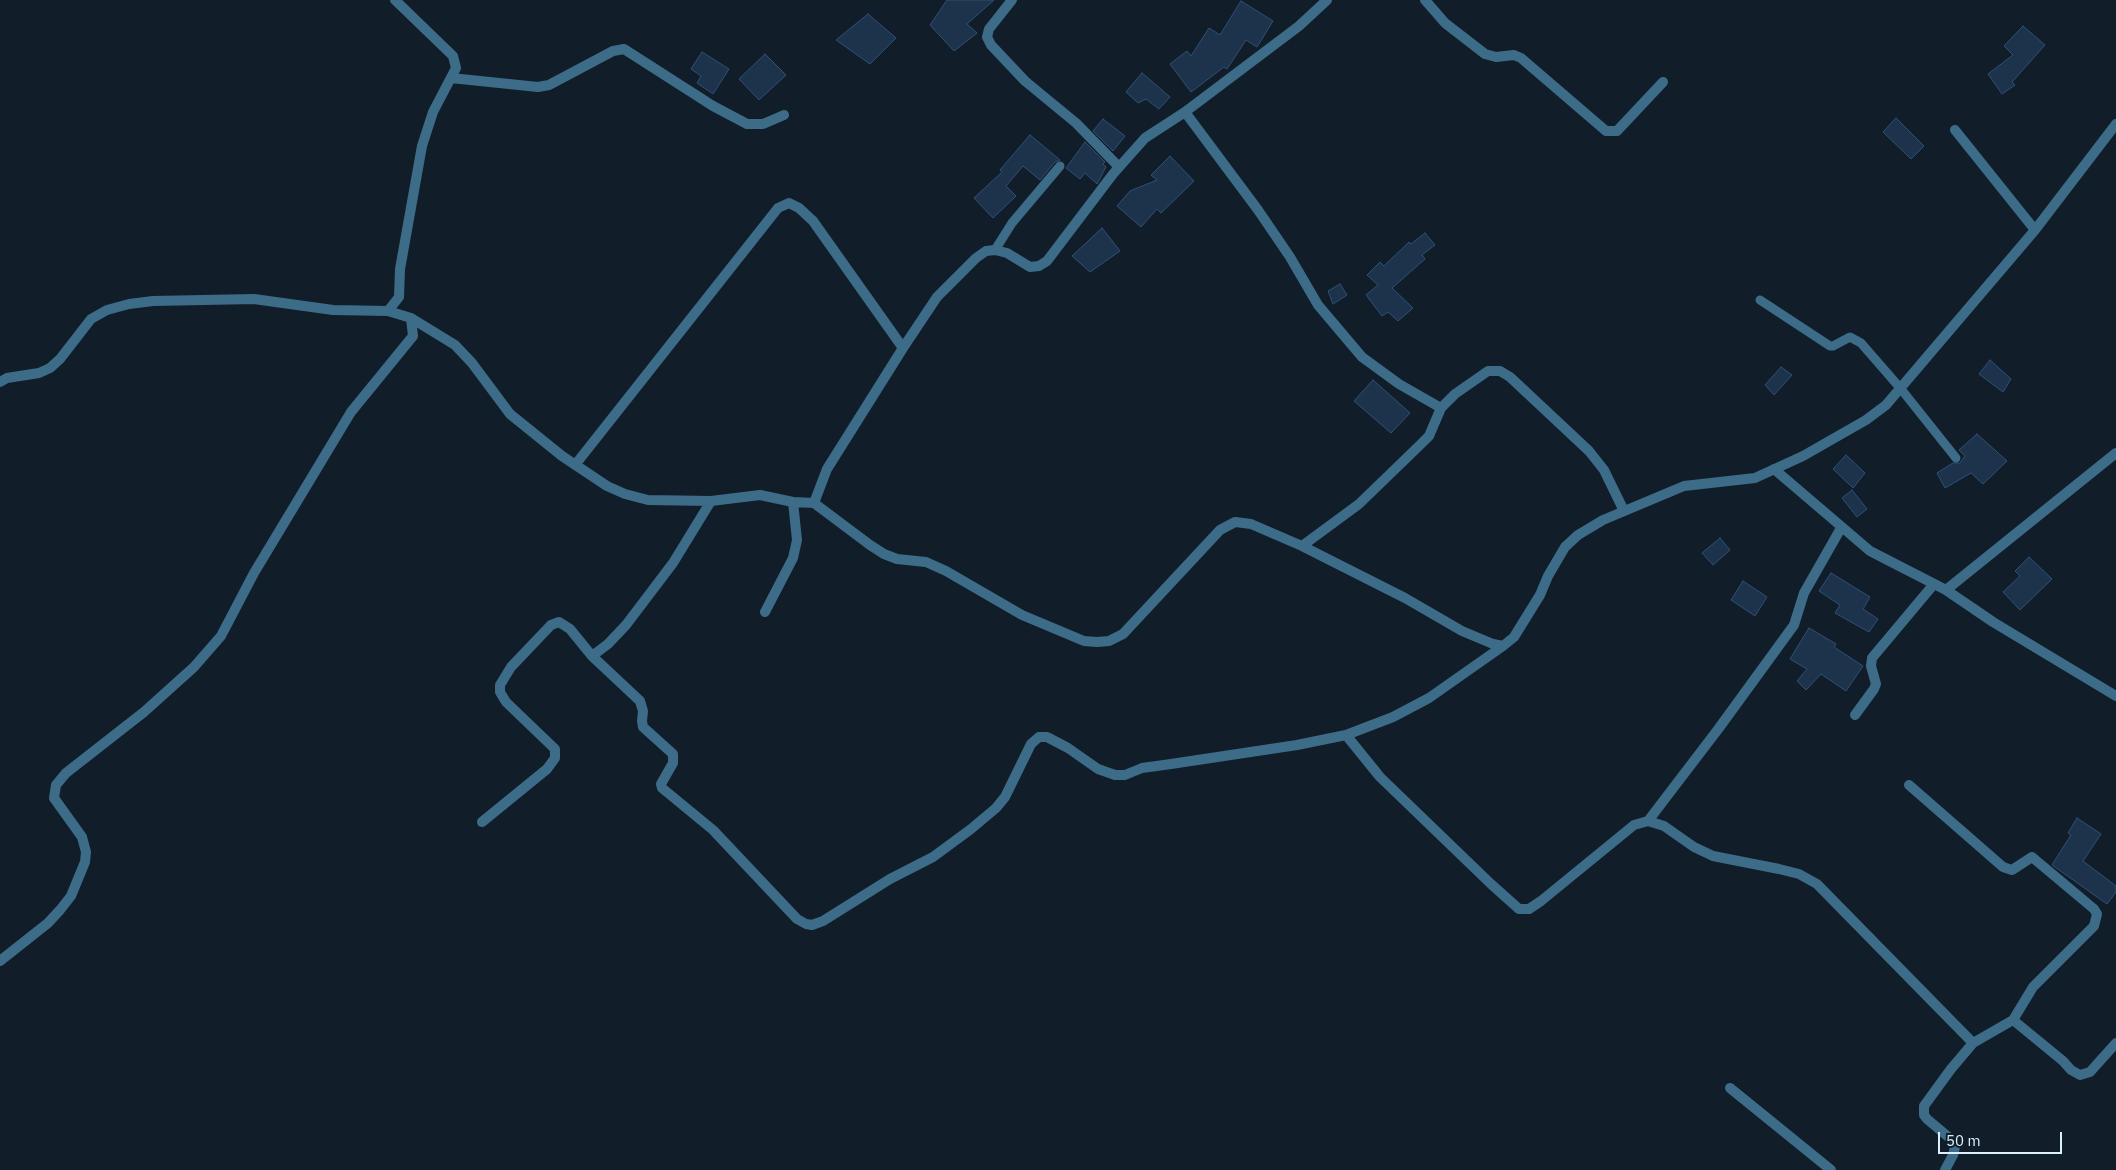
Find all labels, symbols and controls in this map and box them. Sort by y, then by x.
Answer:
scale bar [1941,1122,2065,1154]
text: 50 m [1946,1131,1981,1150]

